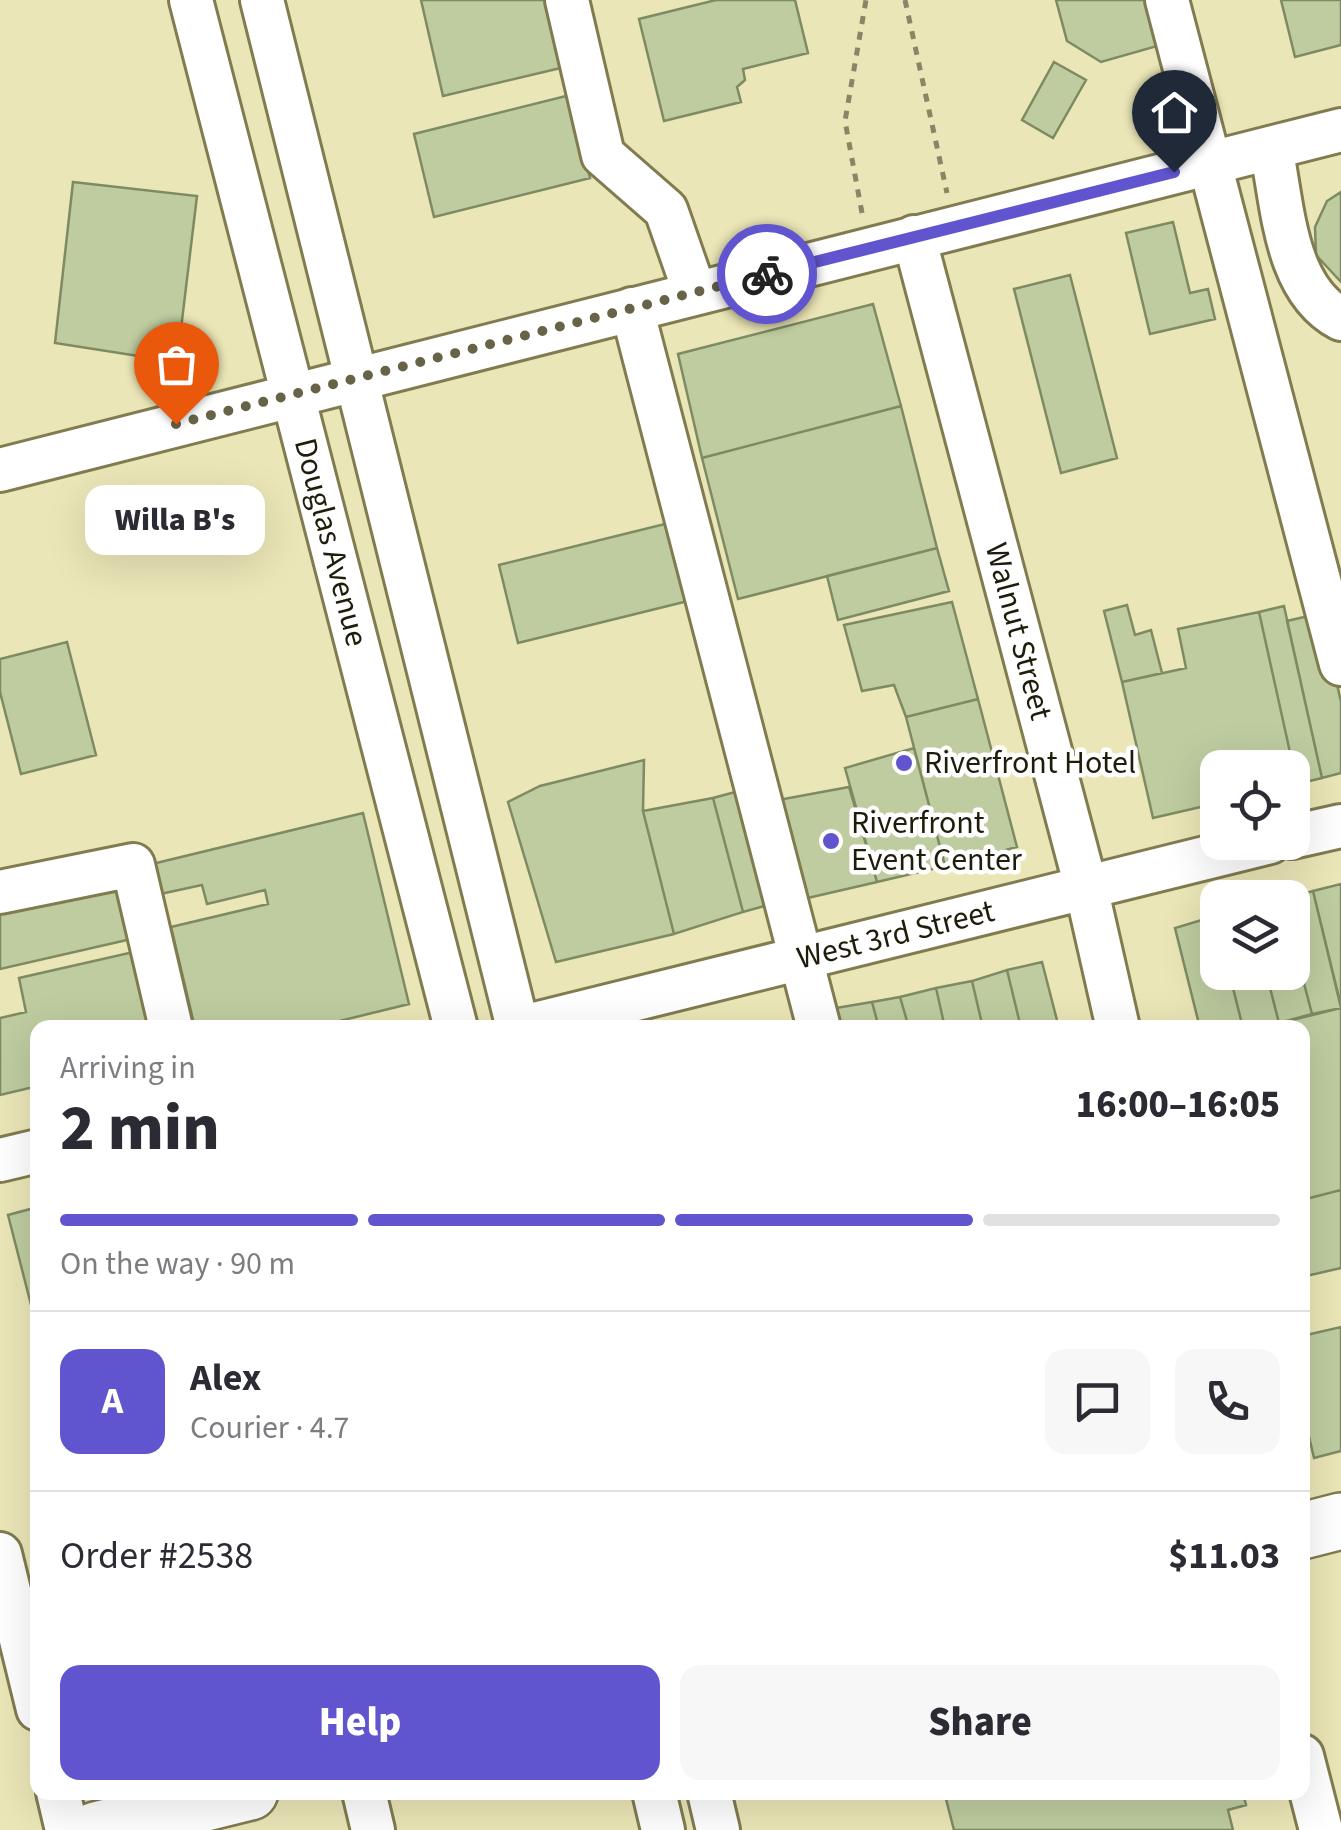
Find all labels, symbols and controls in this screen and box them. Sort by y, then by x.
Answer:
pin [1132,70,1217,173]
icon: home [1147,85,1202,140]
courier [717,224,817,324]
icon: bike [740,247,795,302]
pin [134,322,219,425]
icon: bag [149,337,204,392]
street label: Douglas Avenue [282,433,380,651]
callout: Willa B's [86,484,266,554]
text: Willa B's [115,497,235,543]
street label: Walnut Street [973,538,1064,725]
place label: Riverfront Hotel [924,740,1136,786]
map controls [1200,750,1310,990]
button: locate [1200,750,1310,860]
marker: Riverfront Hotel [893,752,915,774]
place label: Riverfront Event Center [851,800,1023,883]
marker: Riverfront Event Center [820,830,842,852]
button: layers [1200,880,1310,990]
street label: West 3rd Street [792,888,999,981]
text: Arriving in [60,1045,196,1091]
text: 16:00–16:05 [1076,1078,1280,1132]
text: 2 min [60,1082,220,1175]
text: On the way · 90 m [60,1241,295,1287]
button: chat [1045,1349,1150,1454]
button: phone [1175,1349,1280,1454]
text: Alex [190,1351,261,1405]
text: A [102,1374,123,1428]
text: Courier · 4.7 [190,1405,350,1451]
text: Order #2538 [60,1529,253,1583]
text: $11.03 [1168,1529,1280,1583]
button: Help [60,1665,660,1780]
button: Share [680,1665,1280,1780]

